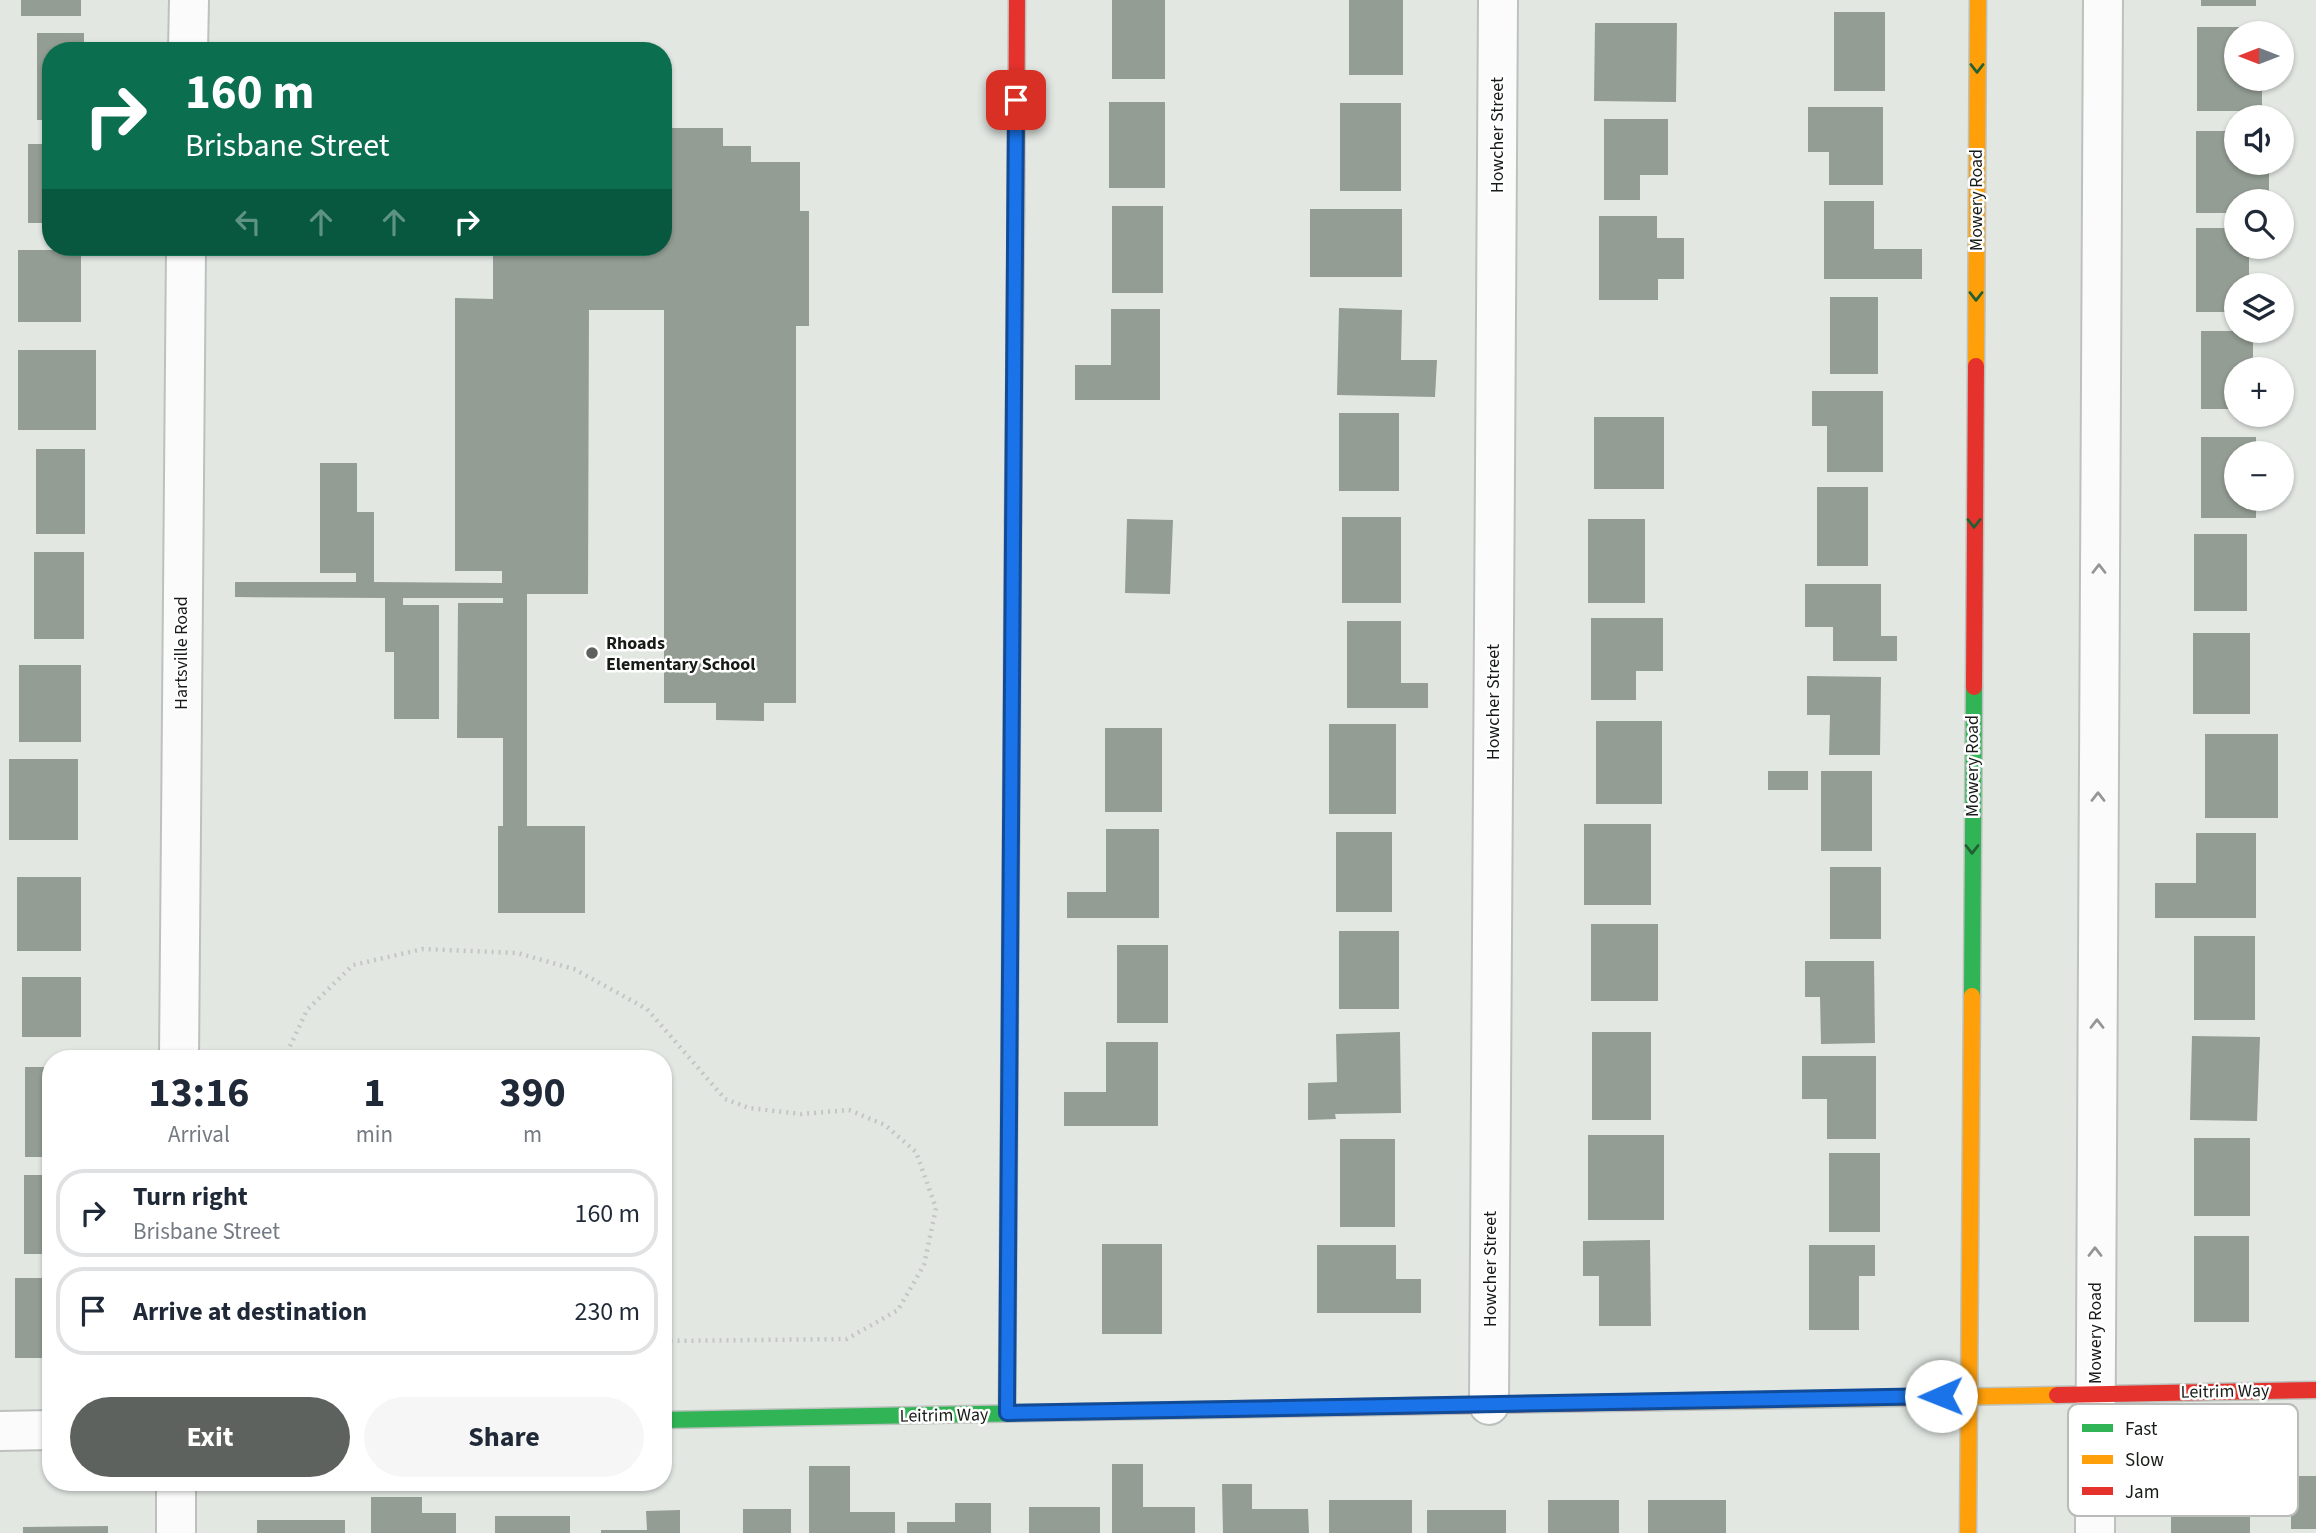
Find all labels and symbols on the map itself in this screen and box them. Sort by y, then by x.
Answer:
north arrow [2224,21,2294,91]
one-way arrow [1969,63,1985,74]
pin [986,70,1046,130]
street label: Howcher Street [1485,77,1510,193]
street label: Mowery Road [1964,149,1989,251]
one-way arrow [1968,291,1984,301]
one-way arrow [1966,518,1982,529]
one-way arrow [2092,564,2107,575]
street label: Hartsville Road [169,596,194,710]
place label: Rhoads Elementary School [606,631,756,677]
street label: Howcher Street [1481,644,1506,760]
marker: Rhoads Elementary School [584,645,600,661]
street label: Mowery Road [1960,715,1985,817]
one-way arrow [2090,791,2106,802]
one-way arrow [1964,843,1979,854]
one-way arrow [2089,1019,2105,1029]
street label: Howcher Street [1478,1211,1503,1327]
one-way arrow [2087,1246,2103,1257]
street label: Mowery Road [2083,1282,2108,1384]
position arrow [1904,1359,1978,1433]
street label: Leitrim Way [2181,1378,2270,1405]
street label: Leitrim Way [900,1402,989,1429]
legend [2068,1404,2298,1516]
text: Fast [2125,1416,2158,1443]
text: Slow [2125,1447,2164,1474]
text: Jam [2125,1479,2159,1506]

